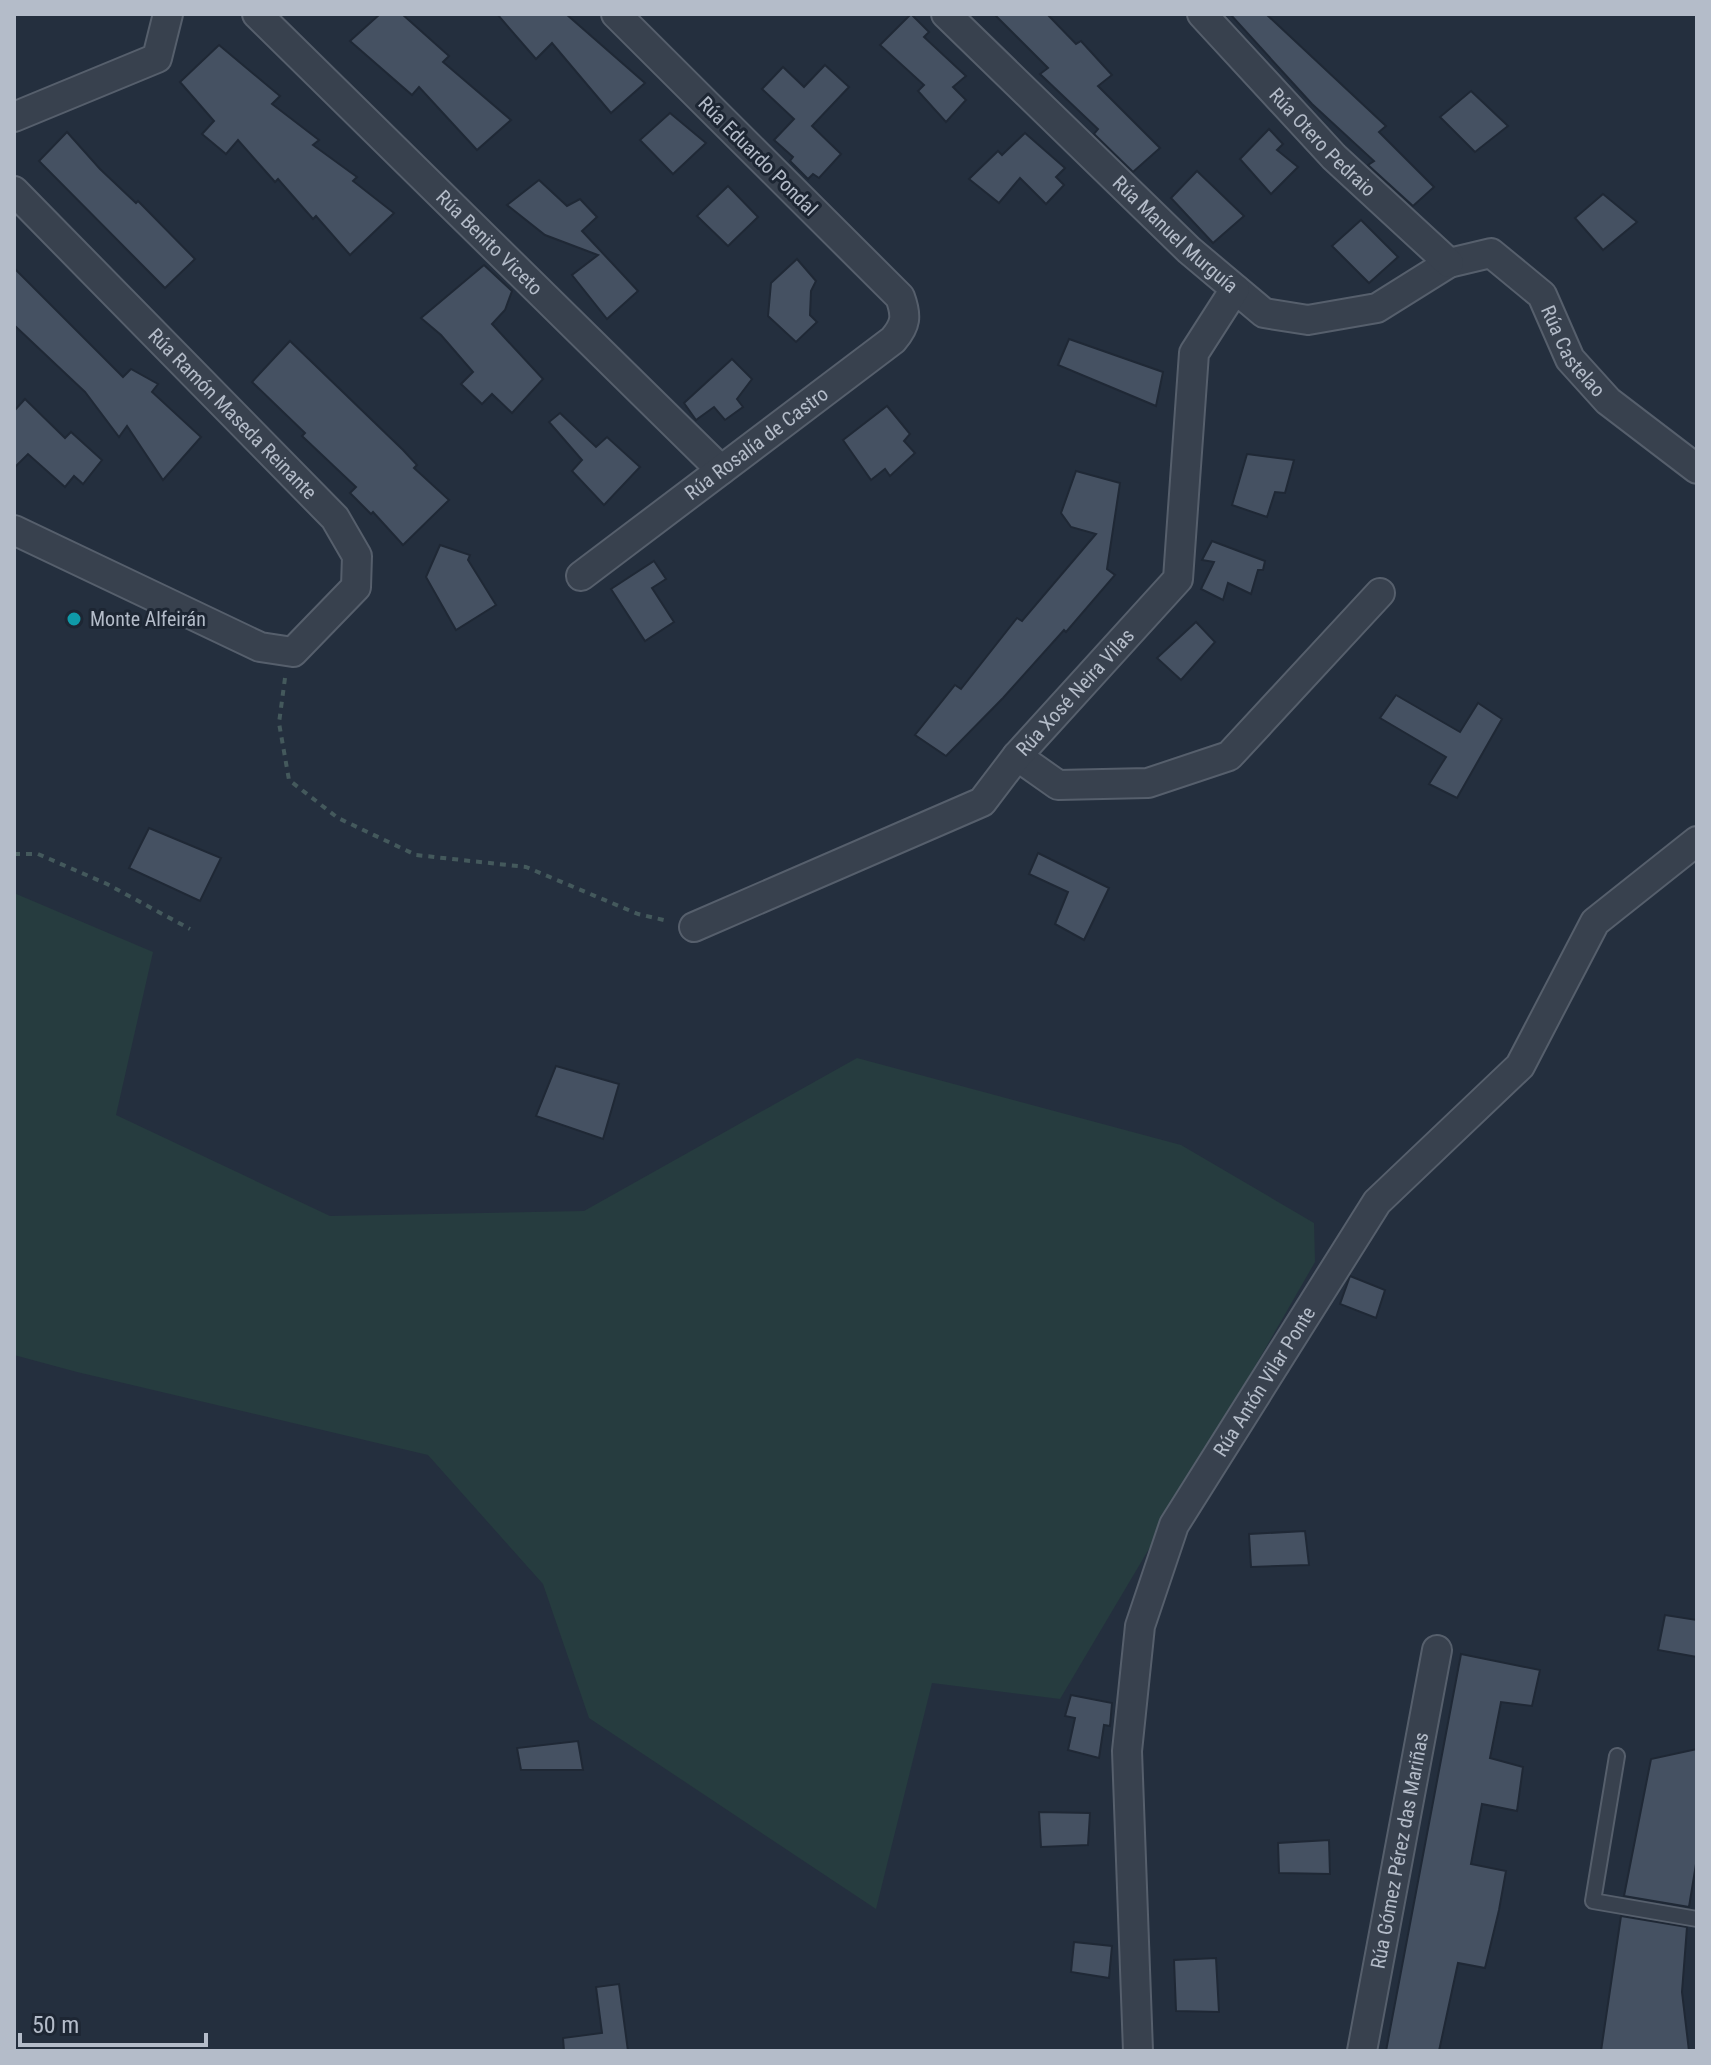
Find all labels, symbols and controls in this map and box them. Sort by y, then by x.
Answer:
street label: Rúa Otero Pedraio [1264,83,1381,202]
street label: Rúa Eduardo Pondal [693,91,823,221]
street label: Rúa Manuel Murguía [1108,171,1243,298]
street label: Rúa Benito Viceto [431,185,548,300]
street label: Rúa Castelao [1536,302,1610,402]
street label: Rúa Ramón Maseda Reinante [143,323,322,504]
street label: Rúa Rosalía de Castro [680,381,833,505]
place label: Monte Alfeirán [90,607,206,631]
marker: Monte Alfeirán [65,610,83,628]
street label: Rúa Xosé Neira Vilas [1011,624,1139,761]
street label: Rúa Antón Vilar Ponte [1208,1302,1320,1461]
street label: Rúa Gómez Pérez das Mariñas [1366,1730,1433,1971]
scale bar [20,1997,206,2047]
text: 50 m [32,2011,79,2039]

